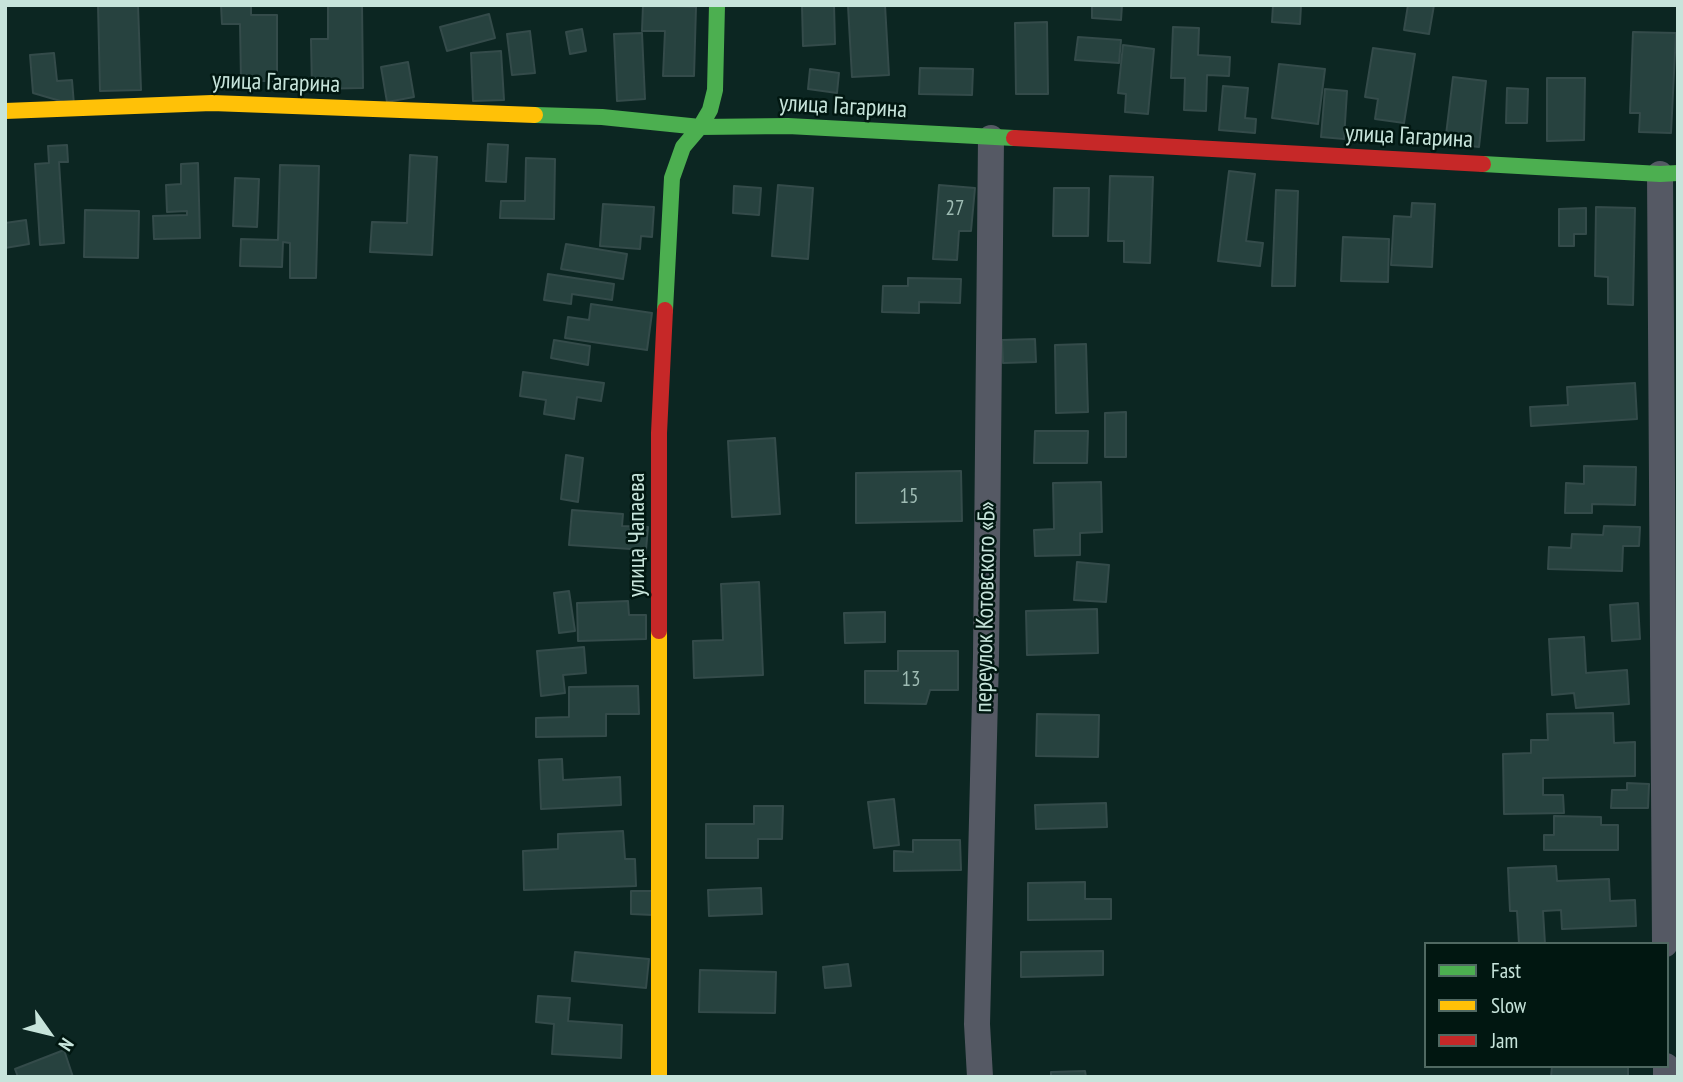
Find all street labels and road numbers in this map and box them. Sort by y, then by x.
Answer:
street label: улица Гагарина [212,66,340,100]
street label: улица Гагарина [778,89,908,125]
street label: улица Гагарина [1344,119,1474,155]
street label: улица Чапаева [623,473,651,597]
street label: переулок Котовского «Б» [970,501,1002,713]

